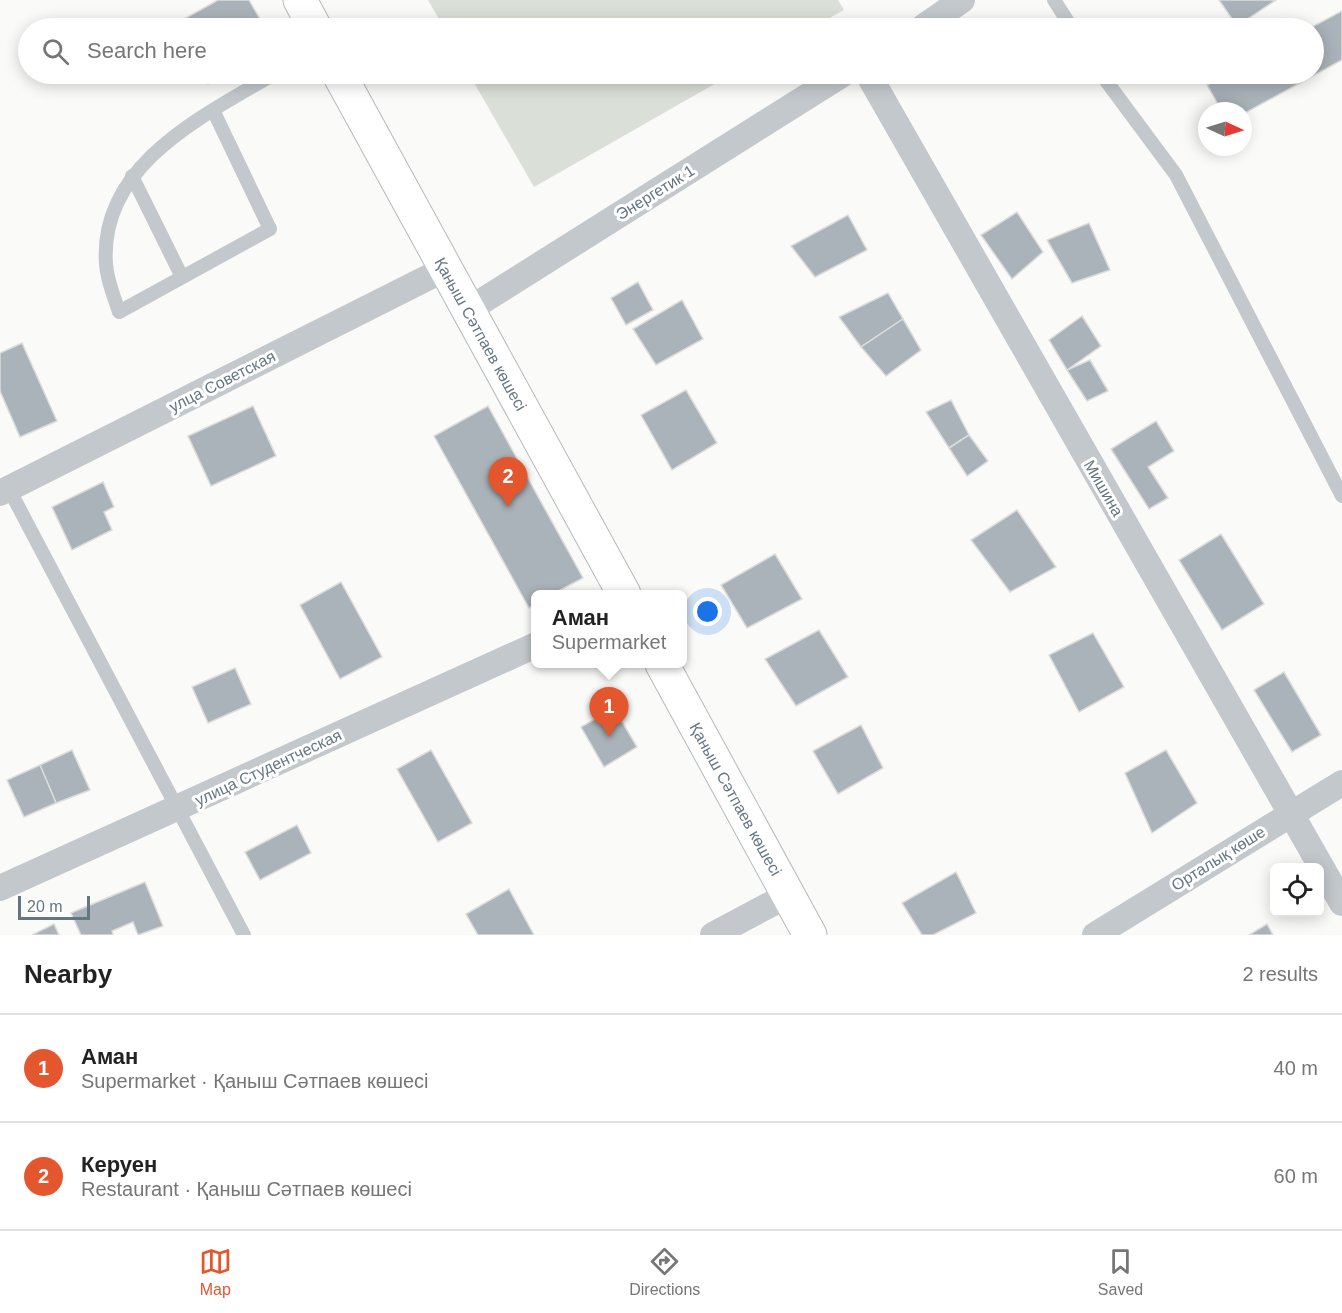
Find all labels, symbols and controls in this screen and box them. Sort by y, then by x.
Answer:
search box [18,18,1324,84]
icon: search [39,35,72,68]
text: Search here [87,38,207,63]
north arrow [1198,102,1252,156]
street label: Энергетик 1 [613,162,697,223]
street label: Қаныш Сәтпаев көшесі [431,255,530,414]
street label: улца Советская [166,347,278,416]
street label: Мишина [1081,457,1126,519]
pin: 2 [488,458,528,507]
popup [531,590,687,668]
your location [693,597,722,626]
text: Аман [552,605,609,630]
text: Supermarket [552,631,666,653]
pin: 1 [590,688,628,737]
street label: Қаныш Сәтпаев көшесі [686,720,785,879]
street label: улица Студентческая [192,726,344,809]
street label: Орталық көше [1168,823,1268,894]
map controls [1270,863,1324,917]
button: locate [1270,863,1324,917]
scale bar [18,893,90,920]
text: 20 m [27,898,63,915]
text: Nearby [24,959,112,989]
text: 2 results [1242,963,1318,985]
text: Аман [81,1044,138,1069]
text: 1 [38,1057,49,1079]
text: 40 m [1274,1057,1318,1079]
text: Supermarket · Қаныш Сәтпаев көшесі [81,1070,429,1092]
text: Керуен [81,1152,157,1177]
text: 2 [38,1165,49,1187]
text: 60 m [1274,1165,1318,1187]
text: Restaurant · Қаныш Сәтпаев көшесі [81,1178,412,1200]
tab: Map [199,1245,232,1299]
tab: Directions [629,1245,700,1299]
tab: Saved [1098,1245,1143,1299]

